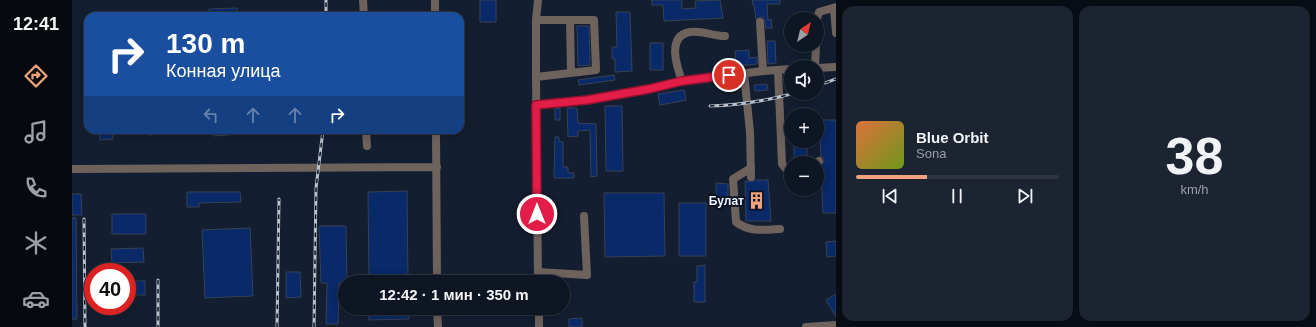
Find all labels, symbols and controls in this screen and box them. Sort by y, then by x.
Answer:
north arrow [784,12,824,52]
map controls [784,12,824,196]
text: 12:41 [13,14,59,34]
icon: right [100,28,152,80]
text: 130 m [166,28,245,59]
pin [712,58,746,92]
button: sound [784,60,824,100]
text: Конная улица [166,61,281,81]
icon: directions [22,62,50,90]
icon: arrive [718,64,740,86]
icon: left [200,104,222,126]
icon: ahead [242,104,264,126]
icon: ahead [284,104,306,126]
icon: right [326,104,348,126]
button: + [784,108,824,148]
icon: music [22,118,50,146]
text: 38 [1166,127,1223,185]
text: Blue Orbit [916,129,989,146]
text: Sona [916,146,946,161]
button: − [784,156,824,196]
icon: phone [22,174,50,202]
text: km/h [1180,182,1209,197]
icon: previous [879,185,901,207]
icon: pause [946,185,968,207]
icon: next [1014,185,1036,207]
building icon: Булат [747,191,767,211]
position arrow [516,193,558,235]
place label: Булат [709,194,744,208]
icon: climate [22,229,50,257]
speed limit sign: 40 [84,263,136,315]
icon: car [22,285,50,313]
text: 12:42 · 1 мин · 350 m [379,286,529,303]

